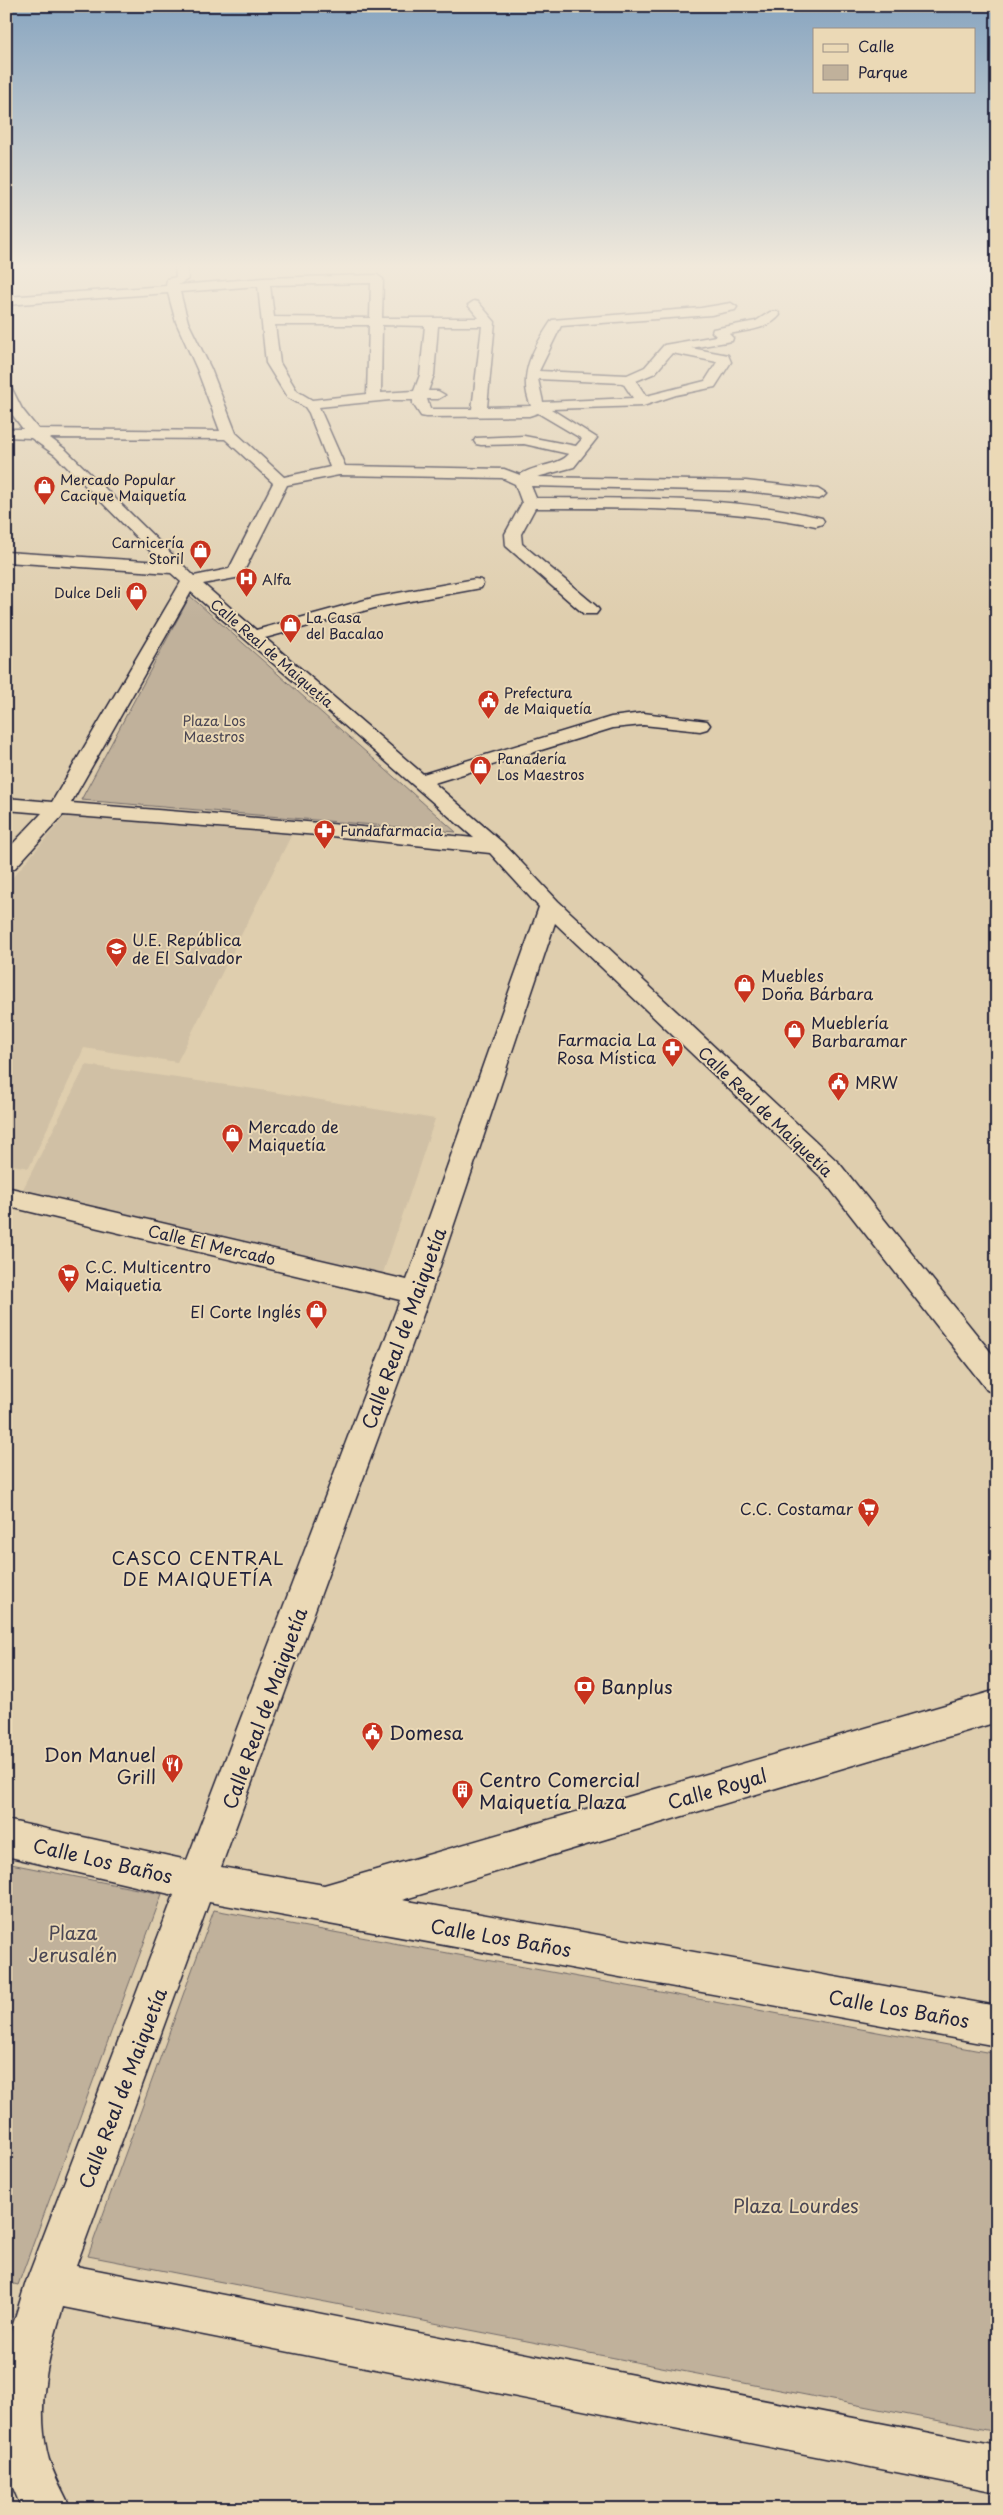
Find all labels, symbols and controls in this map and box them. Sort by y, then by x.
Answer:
legend [813,28,976,92]
text: Calle [858,34,895,57]
text: Parque [858,60,908,83]
place label: Mercado Popular Cacique Maiquetía [60,469,187,506]
shop icon: Mercado Popular Cacique Maiquetía [32,475,56,506]
place label: Carnicería Storil [111,532,184,569]
shop icon: Carnicería Storil [188,538,212,569]
hospital icon: Alfa [234,567,258,598]
place label: Alfa [262,569,291,590]
shop icon: Dulce Deli [125,580,149,611]
place label: Dulce Deli [54,582,121,603]
street label: Calle Real de Maiquetía [206,594,338,713]
place label: La Casa del Bacalao [306,607,384,644]
shop icon: La Casa del Bacalao [278,613,302,644]
place label: Prefectura de Maiquetía [504,682,592,719]
public building icon: Prefectura de Maiquetía [476,688,500,719]
park label: Plaza Los Maestros [183,710,245,747]
place label: Panadería Los Maestros [497,748,584,785]
shop icon: Panadería Los Maestros [469,754,493,785]
pharmacy icon: Fundafarmacia [312,818,336,849]
place label: Fundafarmacia [340,820,443,841]
place label: U.E. República de El Salvador [132,927,243,969]
school or university icon: U.E. República de El Salvador [104,936,128,967]
place label: Muebles Doña Bárbara [761,963,873,1005]
shop icon: Muebles Doña Bárbara [733,972,757,1003]
place label: Mueblería Barbaramar [811,1010,908,1052]
shop icon: Mueblería Barbaramar [783,1019,807,1050]
place label: Farmacia La Rosa Mística [557,1027,656,1069]
pharmacy icon: Farmacia La Rosa Mística [660,1036,684,1067]
street label: Calle Real de Maiquetía [693,1040,839,1182]
public building icon: MRW [827,1070,851,1101]
place label: MRW [855,1070,899,1094]
place label: Mercado de Maiquetía [248,1114,339,1156]
shop icon: Mercado de Maiquetía [220,1123,244,1154]
street label: Calle El Mercado [146,1218,278,1270]
street label: Calle Real de Maiquetía [353,1223,453,1433]
place label: C.C. Multicentro Maiquetia [85,1254,211,1296]
supermarket icon: C.C. Multicentro Maiquetia [57,1263,81,1294]
place label: El Corte Inglés [190,1299,301,1323]
shop icon: El Corte Inglés [305,1299,329,1330]
place label: C.C. Costamar [740,1496,854,1520]
supermarket icon: C.C. Costamar [857,1496,881,1527]
district label: CASCO CENTRAL DE MAIQUETÍA [111,1544,285,1592]
street label: Calle Real de Maiquetía [214,1603,314,1813]
place label: Banplus [601,1672,673,1700]
bank icon: Banplus [573,1674,597,1705]
place label: Domesa [389,1718,464,1746]
public building icon: Domesa [361,1720,385,1751]
place label: Don Manuel Grill [44,1740,156,1790]
restaurant icon: Don Manuel Grill [160,1753,184,1784]
street label: Calle Royal [664,1760,770,1816]
place label: Centro Comercial Maiquetía Plaza [479,1765,640,1815]
building icon: Centro Comercial Maiquetía Plaza [451,1778,475,1809]
street label: Calle Los Baños [30,1830,176,1890]
street label: Calle Los Baños [428,1911,574,1963]
park label: Plaza Jerusalén [29,1918,117,1968]
street label: Calle Los Baños [826,1982,972,2034]
street label: Calle Real de Maiquetía [71,1984,173,2192]
park label: Plaza Lourdes [733,2191,859,2219]

